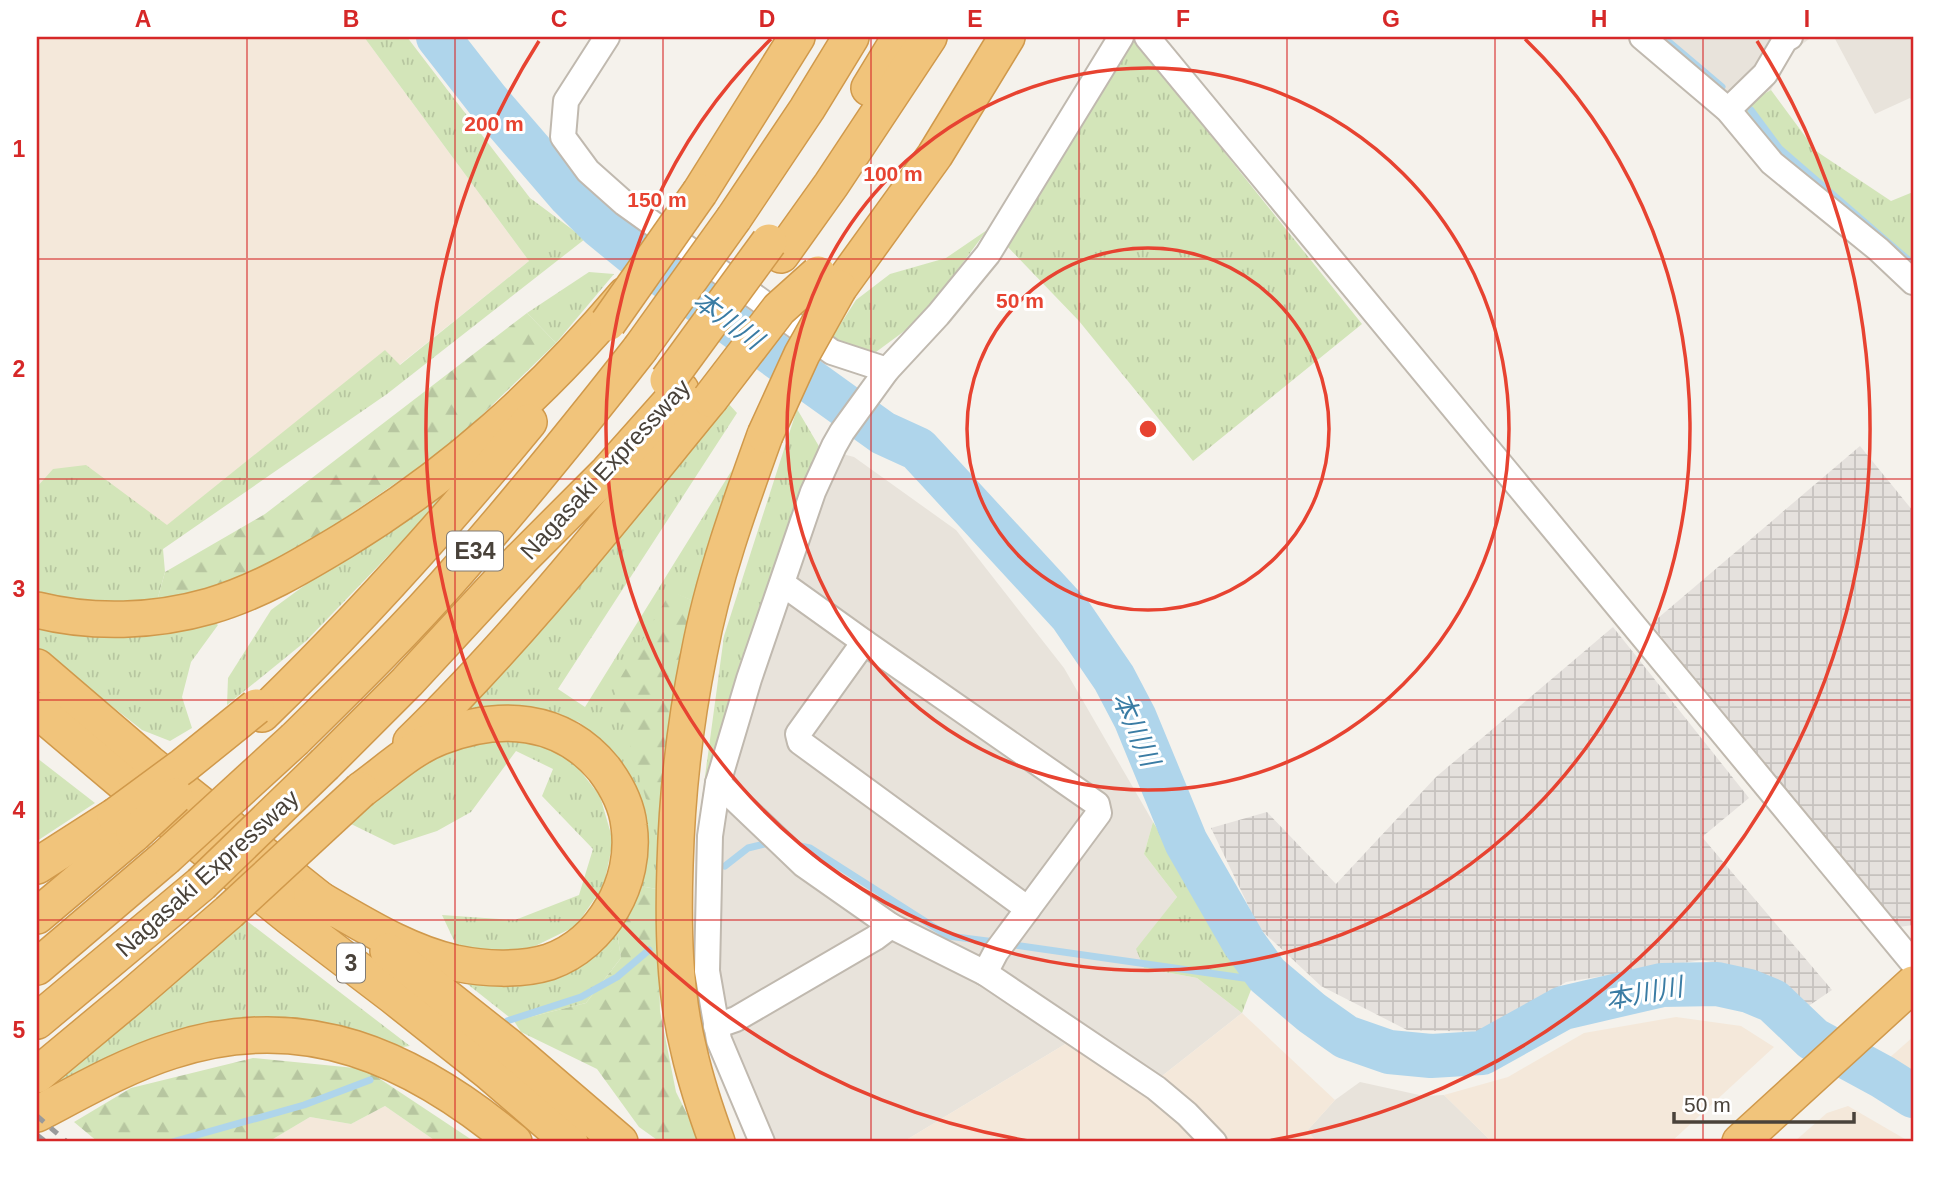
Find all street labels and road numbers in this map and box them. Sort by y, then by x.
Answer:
street label: Nagasaki Expressway [515,373,695,565]
road number: E34 [447,531,503,570]
street label: Nagasaki Expressway [110,784,304,962]
road number: 3 [337,944,365,982]

